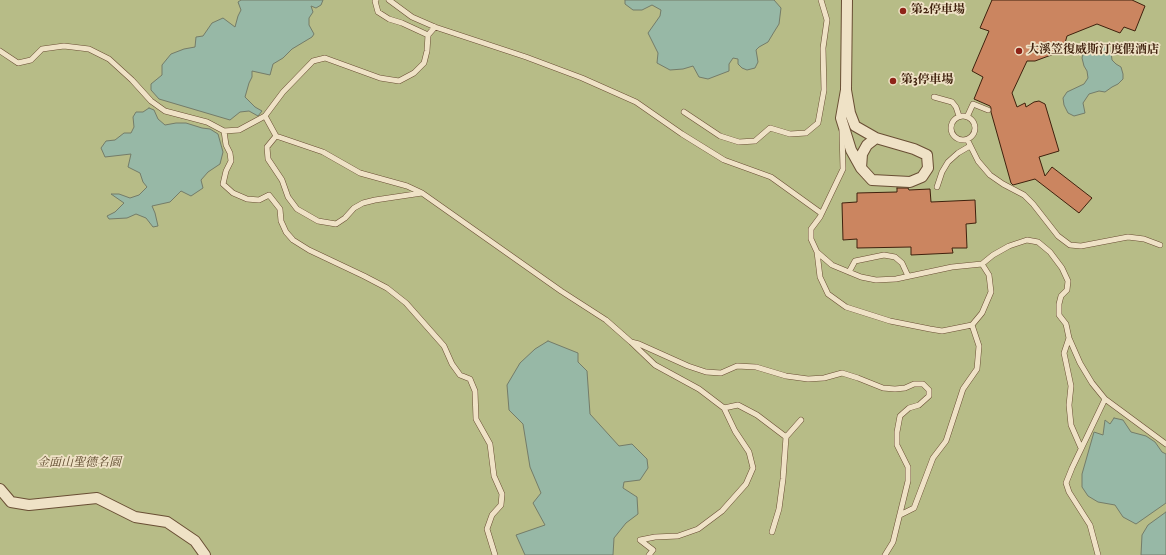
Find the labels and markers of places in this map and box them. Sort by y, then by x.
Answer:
place label: 第2停車場 [911,4,965,18]
marker: 第2停車場 [898,6,908,16]
place label: 大溪笠復威斯汀度假酒店 [1027,44,1159,58]
marker: 大溪笠復威斯汀度假酒店 [1014,46,1024,56]
place label: 第3停車場 [901,74,953,88]
marker: 第3停車場 [888,76,898,86]

